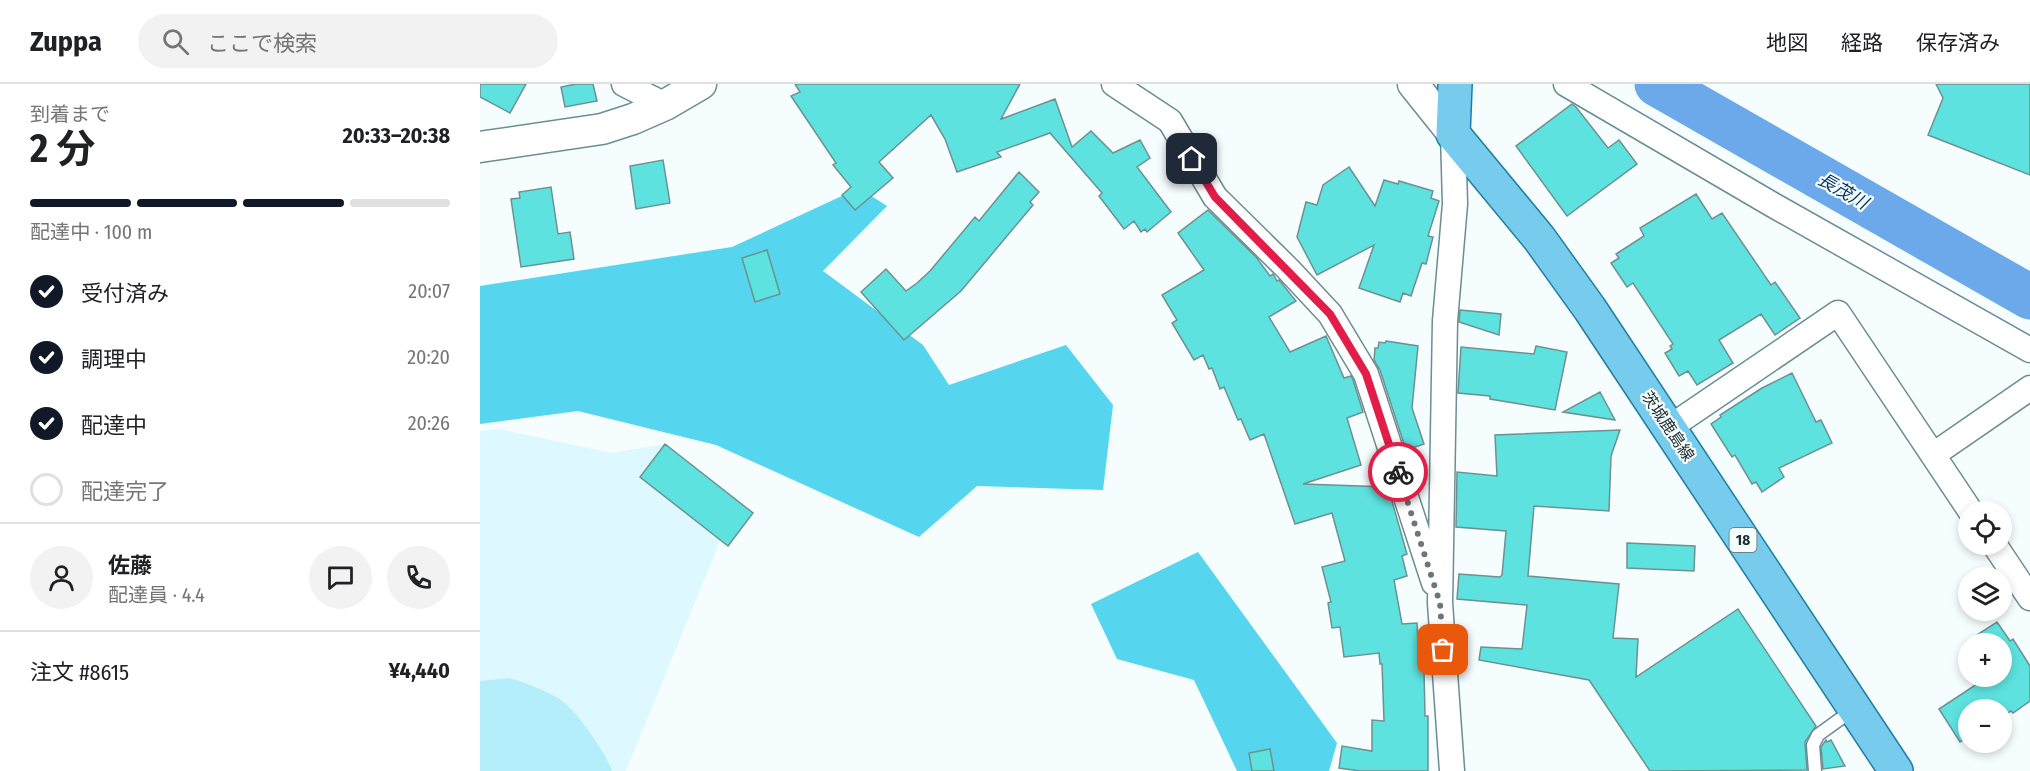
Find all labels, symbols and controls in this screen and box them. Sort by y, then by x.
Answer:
search box [138,14,558,68]
text: Zuppa [30,25,102,58]
icon: search [159,25,192,58]
text: ここで検索 [207,30,317,57]
text: 地図 [1766,30,1808,56]
text: 経路 [1841,30,1883,56]
text: 保存済み [1916,30,2000,56]
text: 到着まで [30,102,110,126]
text: 20:33–20:38 [343,122,450,149]
text: 2 分 [30,126,95,172]
pin [1166,133,1217,184]
icon: home [1175,142,1208,175]
water label: 長茂川 [1814,168,1874,215]
text: 配達中 · 100 m [30,220,152,244]
icon: check [30,275,63,308]
text: 20:07 [408,279,450,303]
text: 受付済み [81,280,169,307]
icon: check [30,341,63,374]
text: 20:20 [407,345,450,369]
text: 調理中 [81,346,147,373]
street label: 茨城鹿島線 [1638,388,1698,464]
icon: check [30,407,63,440]
text: 20:26 [408,411,450,435]
text: 配達中 [81,412,147,439]
courier [1368,442,1428,502]
icon: bike [1382,456,1415,489]
text: 配達完了 [81,478,169,505]
map controls [1958,501,2012,753]
button: locate [1958,501,2012,555]
road number: 18 [1730,528,1756,552]
button: person [30,546,93,609]
button: chat [309,546,372,609]
button: phone [387,546,450,609]
text: 佐藤 [108,552,152,579]
button: layers [1958,567,2012,621]
text: 配達員 · 4.4 [108,583,205,607]
pin [1417,624,1468,675]
icon: bag [1426,633,1459,666]
button: + [1958,633,2012,687]
text: ¥4,440 [389,657,450,684]
text: 注文 #8615 [30,659,129,686]
button: − [1958,699,2012,753]

